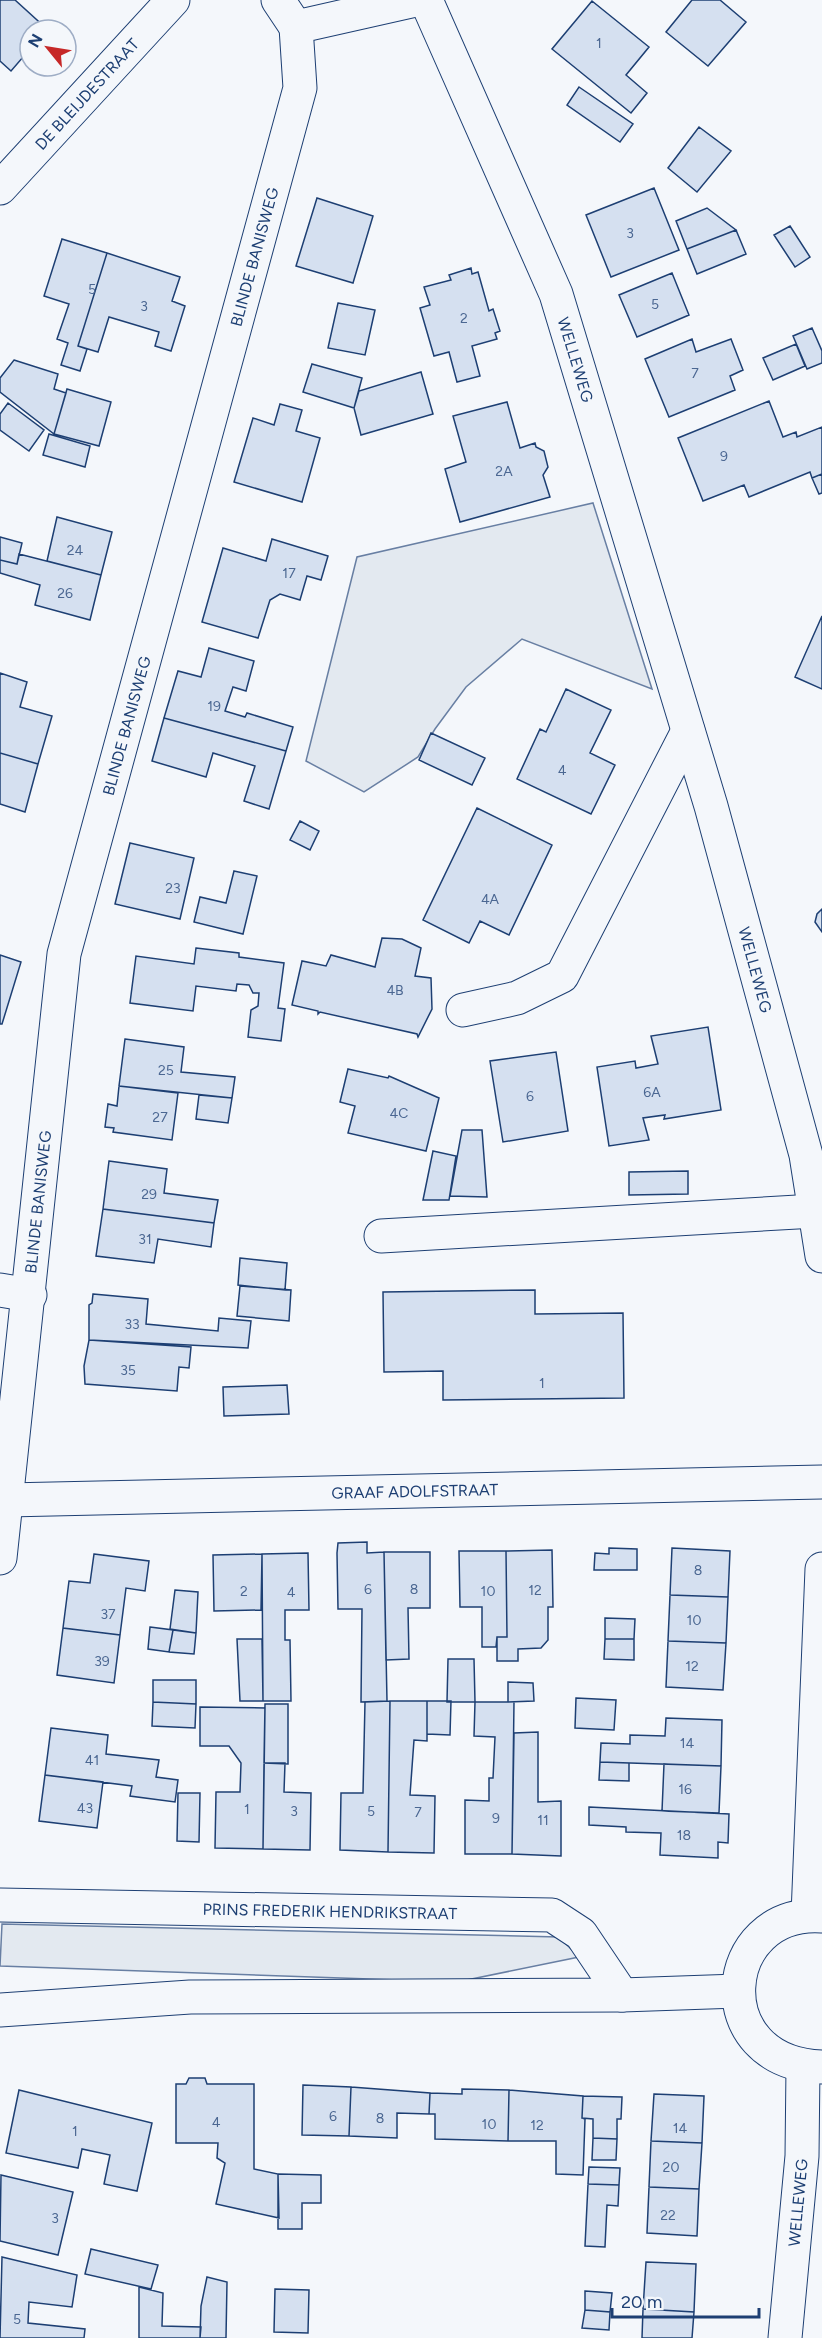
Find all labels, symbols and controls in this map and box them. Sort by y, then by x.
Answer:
north arrow [18,18,78,78]
text: N [24,31,47,51]
street label: DE BLEIJDESTRAAT [31,34,143,153]
house number: 1 [596,35,602,52]
street label: BLINDE BANISWEG [226,185,282,329]
house number: 3 [626,225,634,242]
house number: 5 [88,281,96,298]
house number: 5 [651,296,659,313]
house number: 3 [140,298,148,315]
house number: 2 [460,310,468,327]
street label: WELLEWEG [554,315,598,404]
house number: 7 [691,365,699,382]
house number: 9 [720,448,728,465]
house number: 2A [495,463,513,480]
house number: 24 [67,542,84,559]
house number: 17 [282,565,296,582]
house number: 26 [57,585,73,602]
street label: BLINDE BANISWEG [98,654,154,797]
house number: 19 [207,698,221,715]
house number: 4 [558,762,567,779]
house number: 23 [165,880,181,897]
house number: 4A [481,891,500,908]
street label: WELLEWEG [735,925,776,1015]
house number: 4B [386,982,404,999]
house number: 25 [158,1062,174,1079]
house number: 6A [643,1084,661,1101]
house number: 6 [526,1088,534,1105]
house number: 4C [390,1105,408,1122]
house number: 27 [152,1109,168,1126]
street label: BLINDE BANISWEG [21,1130,55,1274]
house number: 29 [141,1186,157,1203]
house number: 31 [138,1231,152,1248]
house number: 33 [124,1316,140,1333]
house number: 35 [120,1362,136,1379]
house number: 1 [539,1375,545,1392]
street label: GRAAF ADOLFSTRAAT [331,1480,499,1502]
house number: 8 [694,1562,702,1579]
house number: 6 [364,1581,372,1598]
house number: 8 [410,1581,418,1598]
house number: 12 [528,1582,542,1599]
house number: 2 [240,1583,248,1600]
house number: 10 [481,1583,495,1600]
house number: 4 [287,1584,296,1601]
house number: 37 [100,1606,116,1623]
house number: 10 [687,1612,701,1629]
house number: 39 [94,1653,110,1670]
house number: 12 [685,1658,699,1675]
house number: 14 [680,1735,695,1752]
house number: 41 [85,1752,99,1769]
house number: 16 [678,1781,692,1798]
house number: 43 [77,1800,93,1817]
house number: 1 [244,1801,250,1818]
house number: 3 [290,1803,298,1820]
house number: 5 [367,1803,375,1820]
house number: 7 [414,1804,422,1821]
house number: 9 [492,1810,500,1827]
house number: 11 [537,1812,549,1829]
house number: 18 [677,1827,691,1844]
street label: PRINS FREDERIK HENDRIKSTRAAT [202,1899,458,1923]
house number: 6 [329,2108,337,2125]
house number: 8 [376,2110,384,2127]
house number: 4 [212,2114,221,2131]
house number: 10 [482,2116,496,2133]
house number: 12 [530,2117,544,2134]
house number: 14 [673,2120,688,2137]
house number: 1 [72,2123,78,2140]
street label: WELLEWEG [784,2158,811,2247]
house number: 20 [663,2159,679,2176]
house number: 22 [660,2207,676,2224]
house number: 3 [51,2210,59,2227]
scale bar [612,2281,759,2319]
text: 20 m [621,2291,662,2313]
house number: 5 [13,2311,21,2328]

